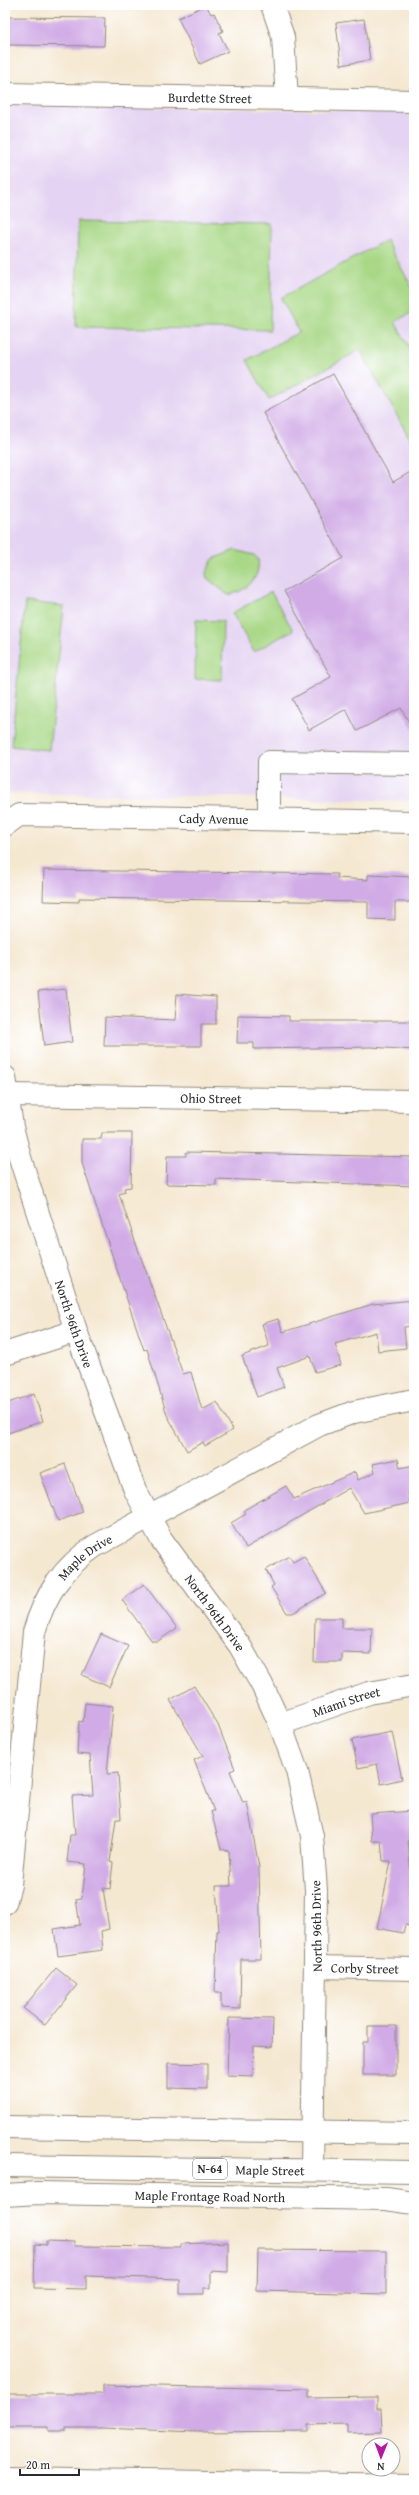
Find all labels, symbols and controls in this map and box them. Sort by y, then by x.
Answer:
street label: Burdette Street [168,88,252,108]
street label: Cady Avenue [179,809,249,829]
street label: Ohio Street [180,1089,242,1108]
street label: North 96th Drive [50,1278,98,1371]
street label: Maple Drive [53,1529,116,1584]
street label: North 96th Drive [180,1570,250,1655]
street label: Miami Street [310,1682,382,1722]
street label: North 96th Drive [306,1880,327,1972]
street label: Corby Street [331,1958,400,1979]
road number: N-64 [193,2159,227,2179]
street label: Maple Street [235,2160,305,2180]
street label: Maple Frontage Road North [134,2186,286,2207]
north arrow [361,2437,401,2477]
scale bar [20,2451,79,2477]
text: 20 m [26,2456,50,2473]
text: N [376,2459,385,2475]

